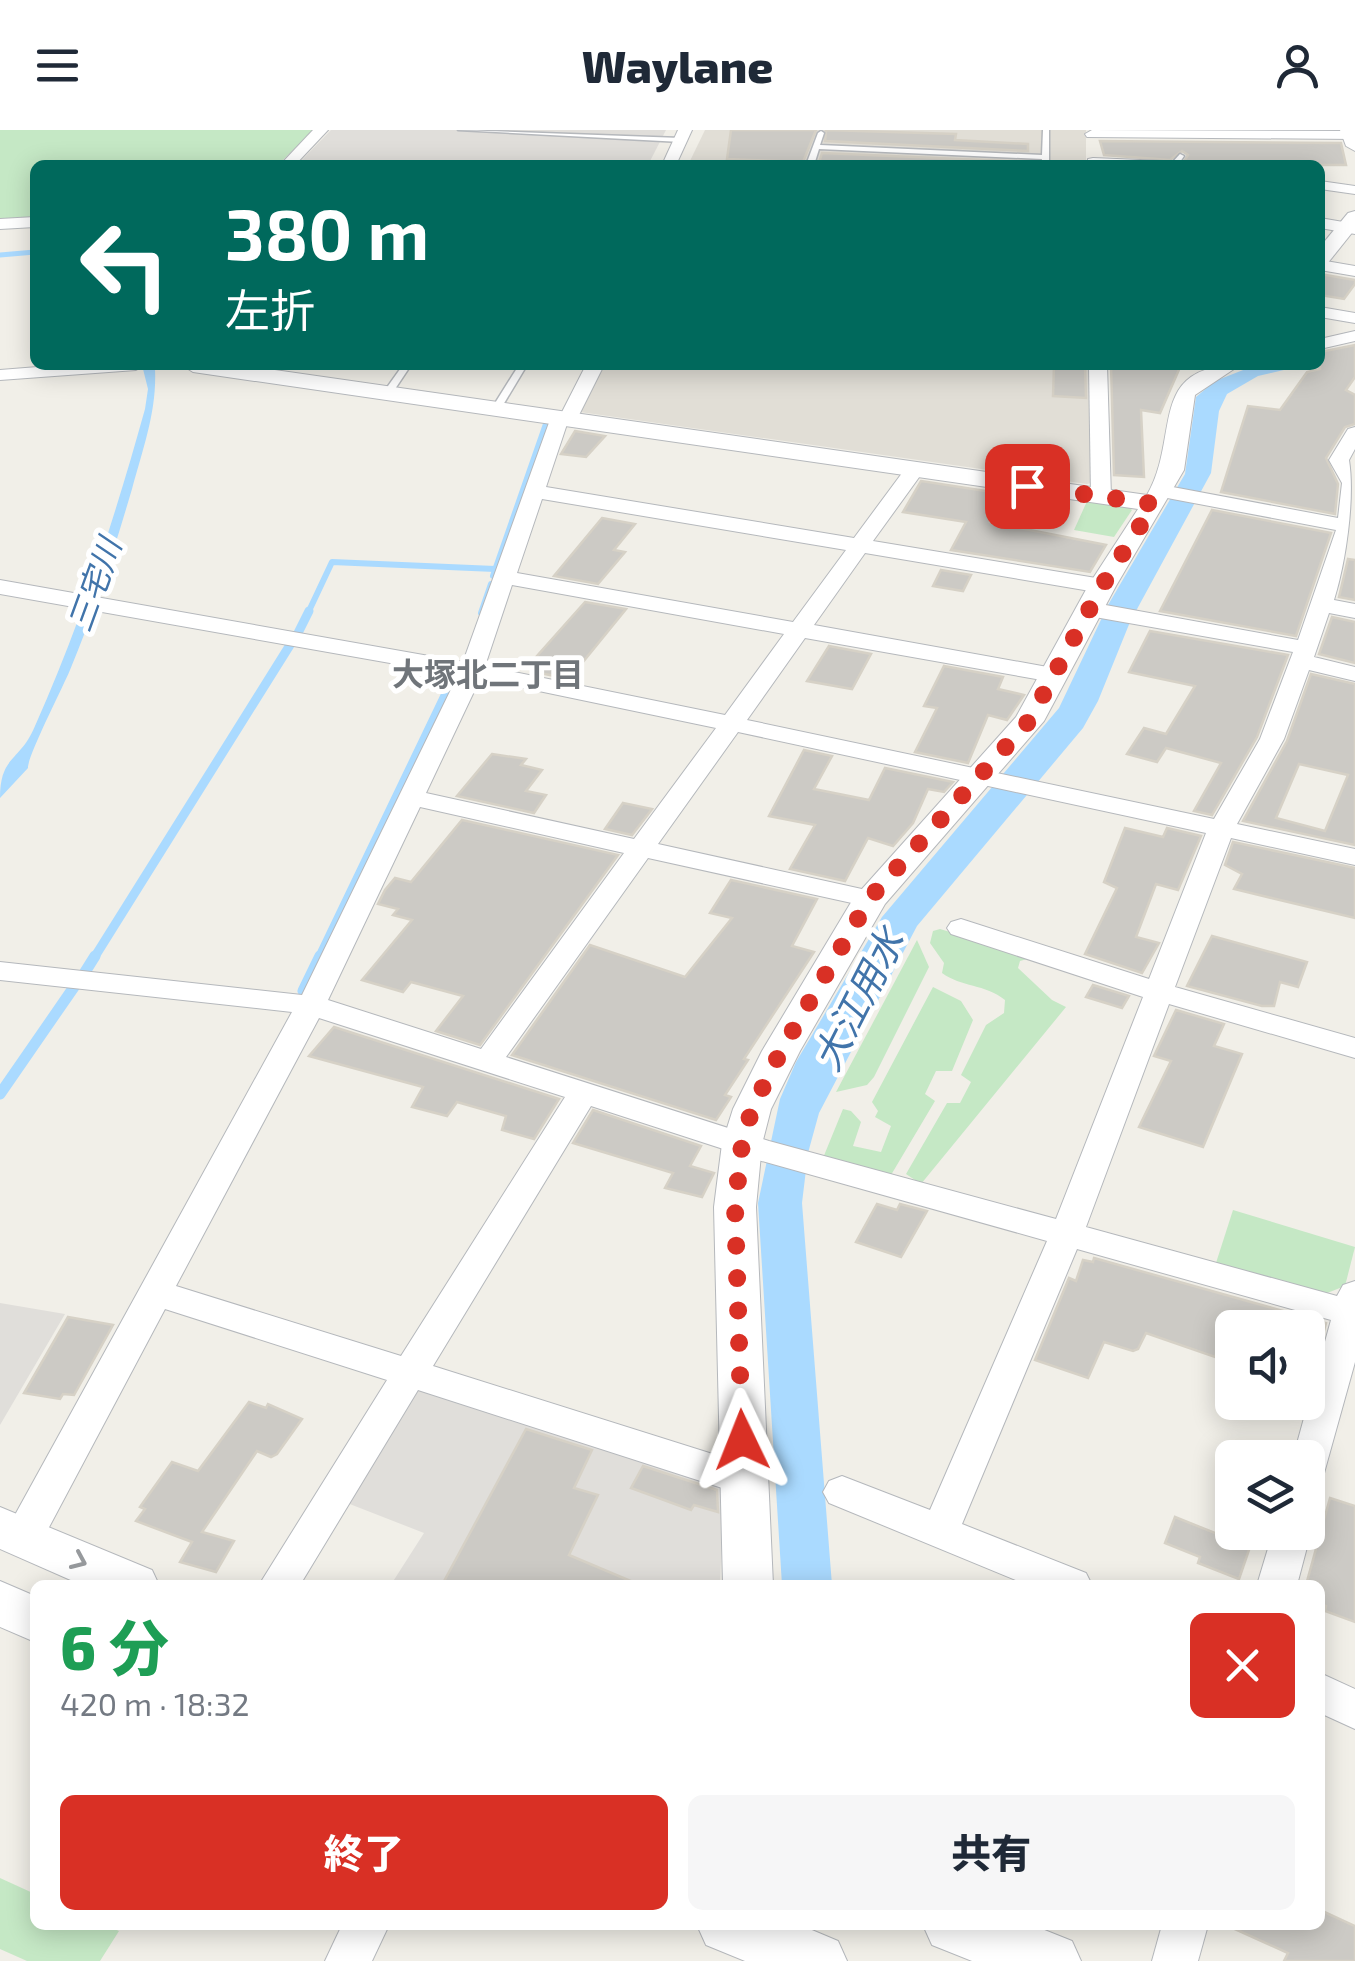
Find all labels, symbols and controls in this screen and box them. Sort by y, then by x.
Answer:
icon: menu [30,38,85,93]
text: Waylane [582,38,773,92]
icon: person [1270,38,1325,93]
text: 380 m [225,190,429,274]
icon: left [60,200,190,330]
text: 左折 [225,282,315,336]
pin [985,444,1070,529]
icon: arrive [1000,459,1055,514]
water label: 三宅川 [59,530,128,636]
district label: 大塚北二丁目 [392,654,584,692]
water label: 大江用水 [802,917,914,1077]
map controls [1215,1310,1325,1550]
button: sound [1215,1310,1325,1420]
position arrow [690,1388,794,1492]
button: layers [1215,1440,1325,1550]
one-way arrow [69,1549,87,1569]
text: 6 分 [60,1610,169,1682]
button: close [1190,1613,1295,1718]
text: 420 m · 18:32 [60,1684,249,1722]
button: 終了 [60,1795,668,1910]
button: 共有 [688,1795,1295,1910]

